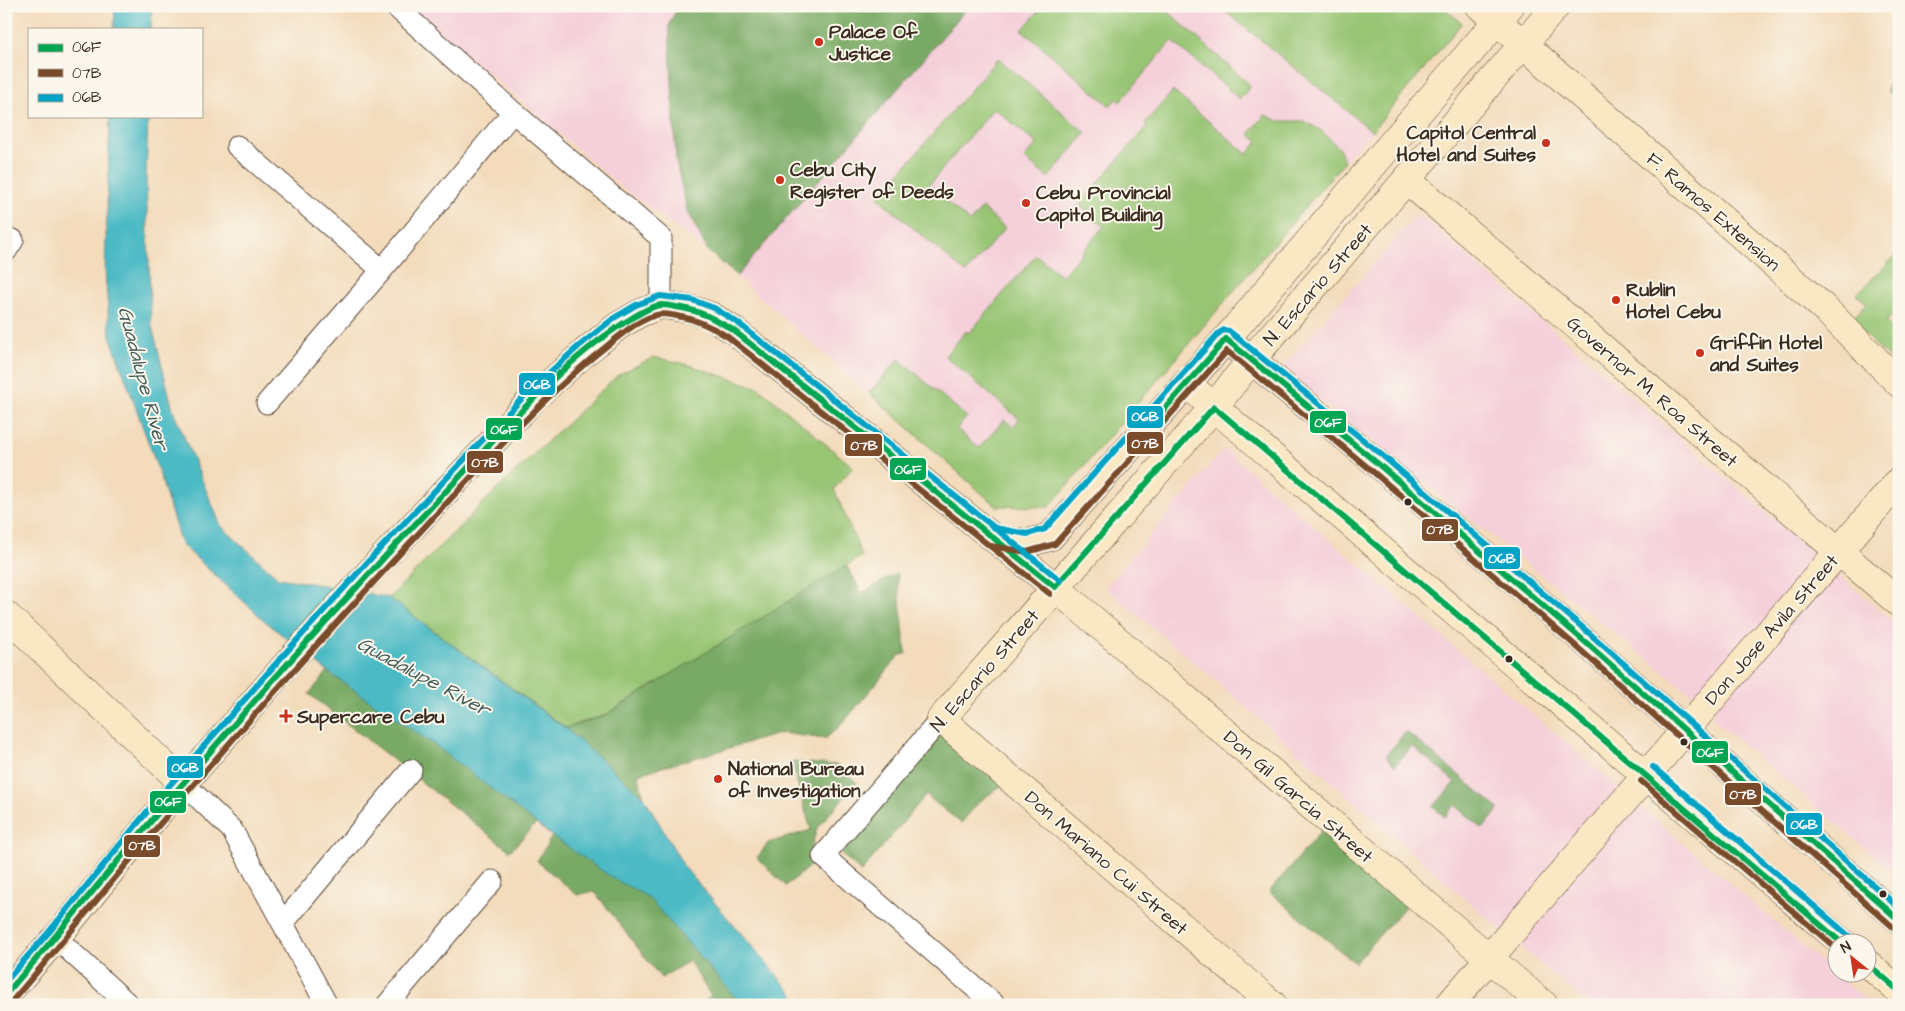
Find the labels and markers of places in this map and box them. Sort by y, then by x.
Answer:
place label: Palace Of Justice [828,19,918,68]
marker: Palace Of Justice [813,36,825,48]
place label: Capitol Central Hotel and Suites [1397,120,1536,169]
marker: Capitol Central Hotel and Suites [1540,137,1552,149]
place label: Cebu City Register of Deeds [790,157,954,207]
marker: Cebu City Register of Deeds [774,174,786,186]
place label: Cebu Provincial Capitol Building [1036,180,1171,230]
marker: Cebu Provincial Capitol Building [1020,197,1032,209]
place label: Rublin Hotel Cebu [1626,277,1721,326]
marker: Rublin Hotel Cebu [1610,294,1622,306]
place label: Griffin Hotel and Suites [1709,330,1822,379]
marker: Griffin Hotel and Suites [1694,347,1706,359]
unlabelled marker [1403,497,1413,507]
unlabelled marker [1504,654,1514,664]
place label: Supercare Cebu [296,704,445,731]
marker: Supercare Cebu [279,709,293,723]
unlabelled marker [1679,737,1689,747]
place label: National Bureau of Investigation [728,756,864,806]
marker: National Bureau of Investigation [712,773,724,785]
unlabelled marker [1878,889,1888,899]

